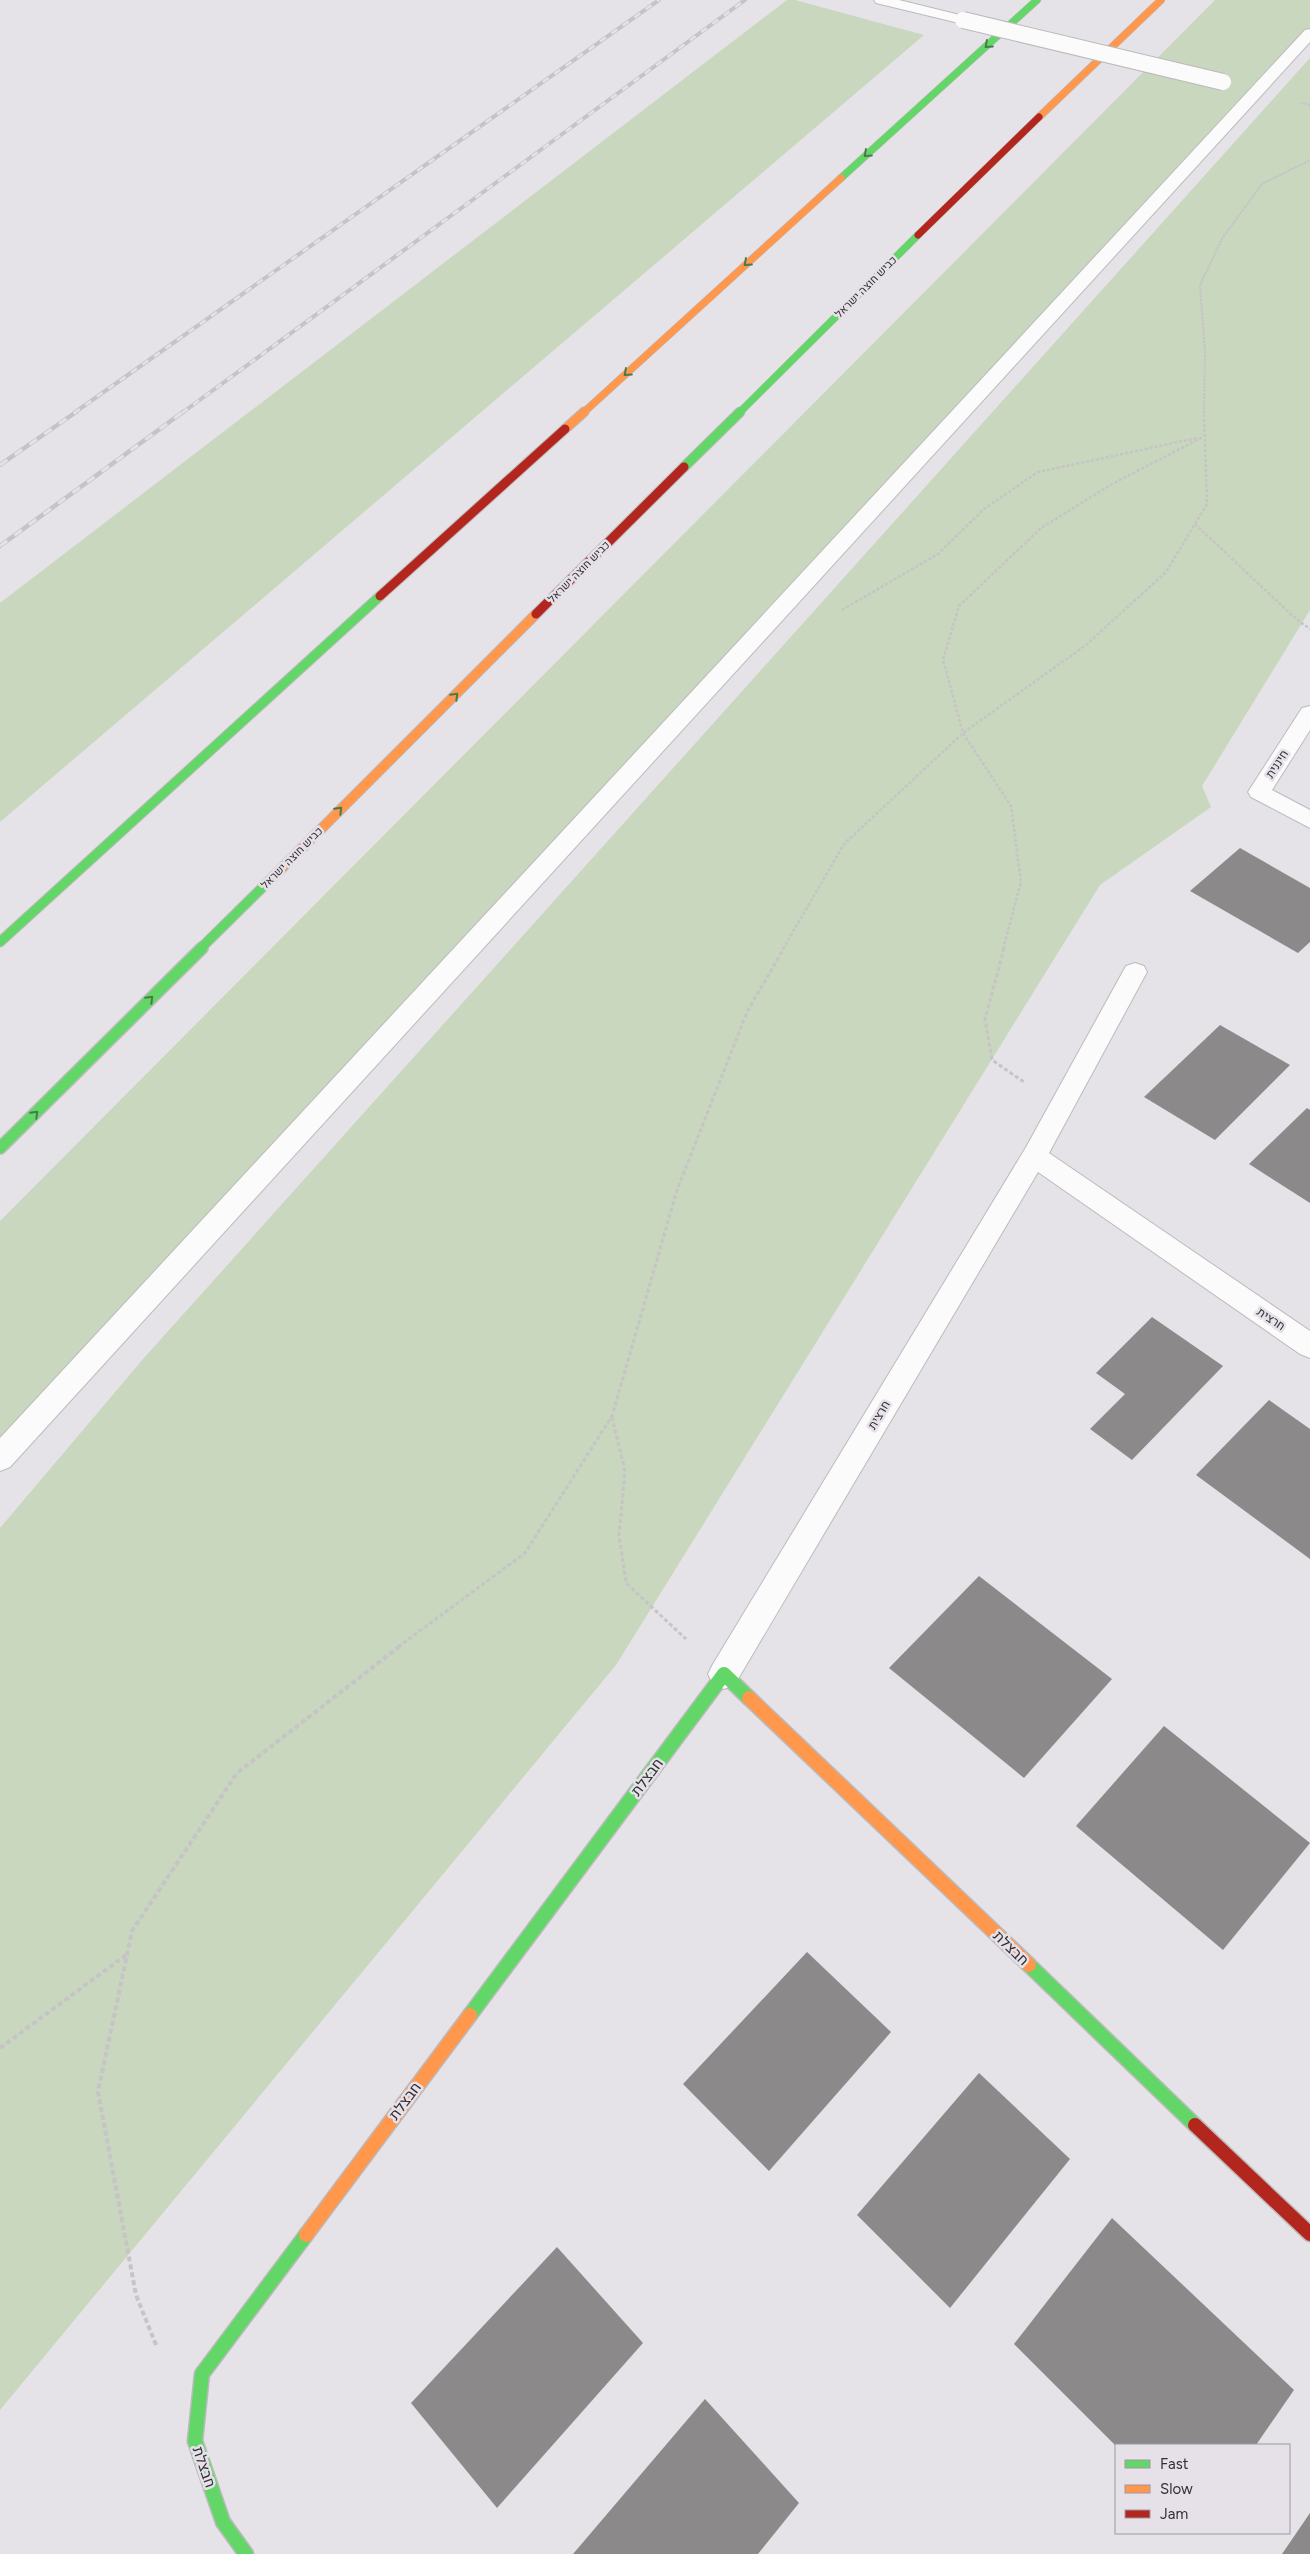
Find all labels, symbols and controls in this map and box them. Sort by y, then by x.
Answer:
one-way arrow [984,39,993,48]
one-way arrow [864,148,873,157]
street label: כביש חוצה ישראל [832,253,900,321]
one-way arrow [744,257,753,266]
one-way arrow [624,367,633,376]
street label: כביש חוצה ישראל [545,538,613,606]
one-way arrow [449,693,458,702]
street label: חיננית [1263,747,1291,781]
one-way arrow [334,807,343,816]
street label: כביש חוצה ישראל [258,824,326,892]
one-way arrow [144,996,153,1005]
one-way arrow [29,1111,38,1120]
street label: חרצית [1254,1305,1288,1333]
street label: חרצית [865,1398,893,1432]
street label: חבצלת [627,1755,667,1799]
street label: חבצלת [990,1927,1032,1969]
street label: חבצלת [385,2079,425,2123]
street label: חבצלת [189,2444,219,2490]
legend [1115,2444,1290,2534]
text: Fast [1160,2455,1189,2473]
text: Slow [1160,2480,1193,2498]
text: Jam [1160,2505,1188,2523]

